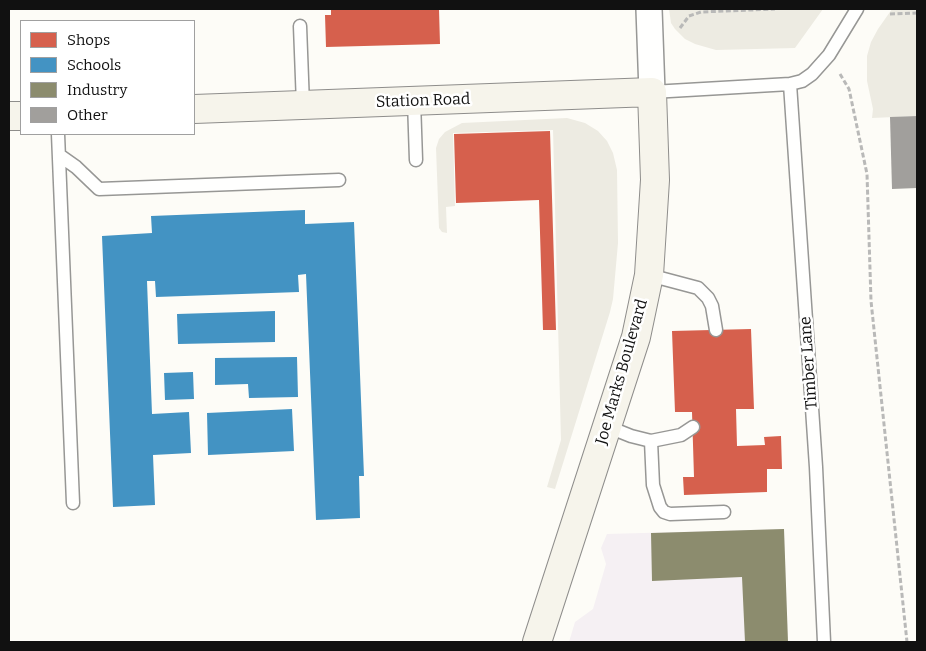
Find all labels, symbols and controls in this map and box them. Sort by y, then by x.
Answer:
legend [20,20,195,135]
text: Shops [67,31,110,49]
text: Schools [67,56,121,74]
text: Industry [67,81,127,99]
street label: Station Road [375,90,471,112]
text: Other [67,106,108,124]
street label: Joe Marks Boulevard [592,297,652,447]
street label: Timber Lane [796,316,822,410]

